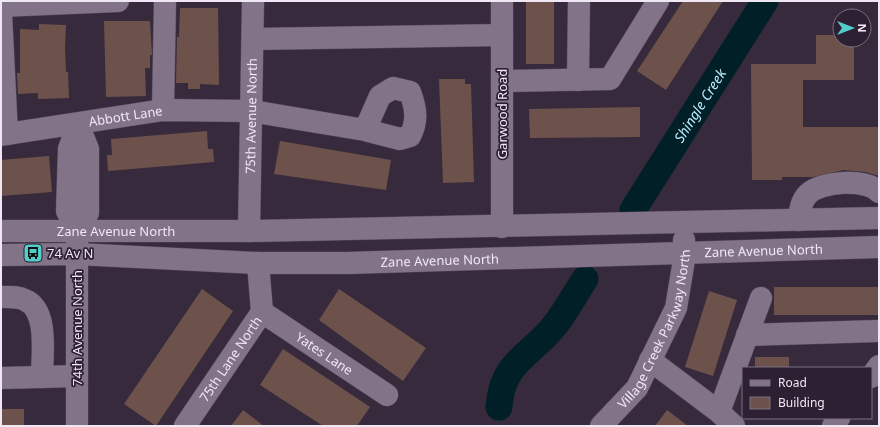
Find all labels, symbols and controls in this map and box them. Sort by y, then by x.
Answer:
north arrow [832,8,872,48]
text: N [855,24,870,32]
street label: 75th Avenue North [241,58,261,174]
water label: Shingle Creek [669,64,730,146]
street label: Garwood Road [493,69,511,159]
street label: Abbott Lane [87,101,164,130]
street label: Zane Avenue North [57,222,175,240]
street label: Zane Avenue North [704,240,823,261]
bus stop icon: 74 Av N [22,242,44,264]
place label: 74 Av N [47,244,93,262]
street label: Zane Avenue North [380,249,499,271]
street label: Village Creek Parkway North [613,249,694,412]
street label: 74th Avenue North [68,270,86,386]
street label: 75th Lane North [195,312,266,405]
street label: Yates Lane [292,328,357,379]
legend [742,367,872,419]
text: Road [778,374,807,391]
text: Building [778,394,825,411]

